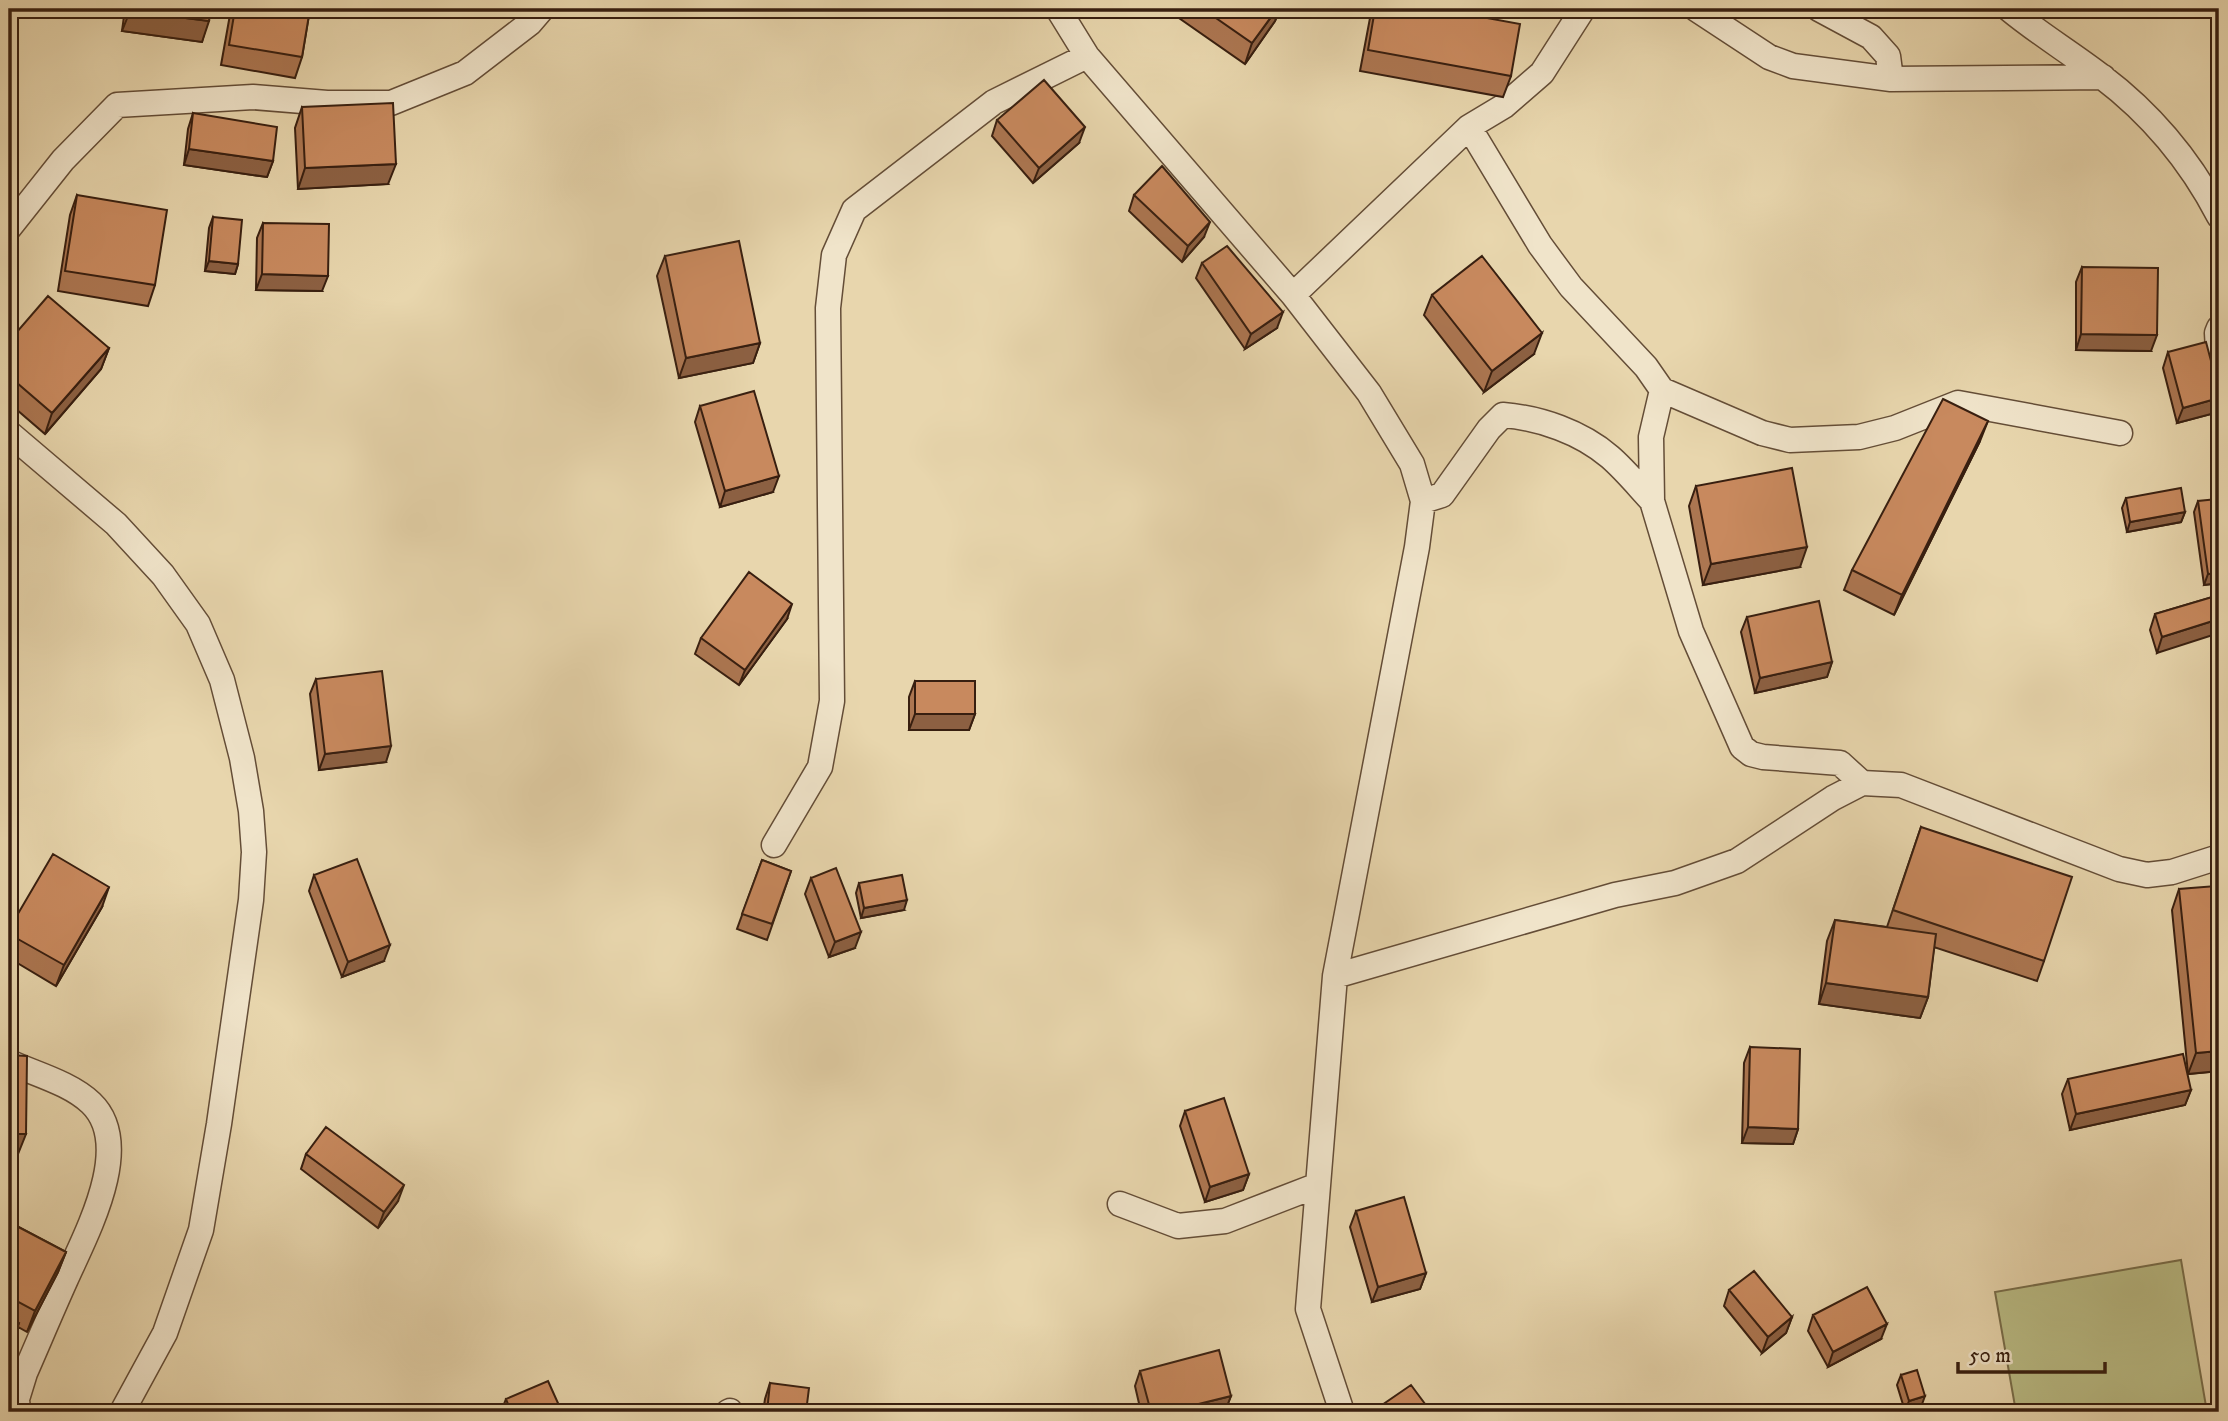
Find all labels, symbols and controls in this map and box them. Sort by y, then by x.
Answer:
scale bar [1958,1330,2106,1374]
text: 50 m [1969,1343,2011,1369]

